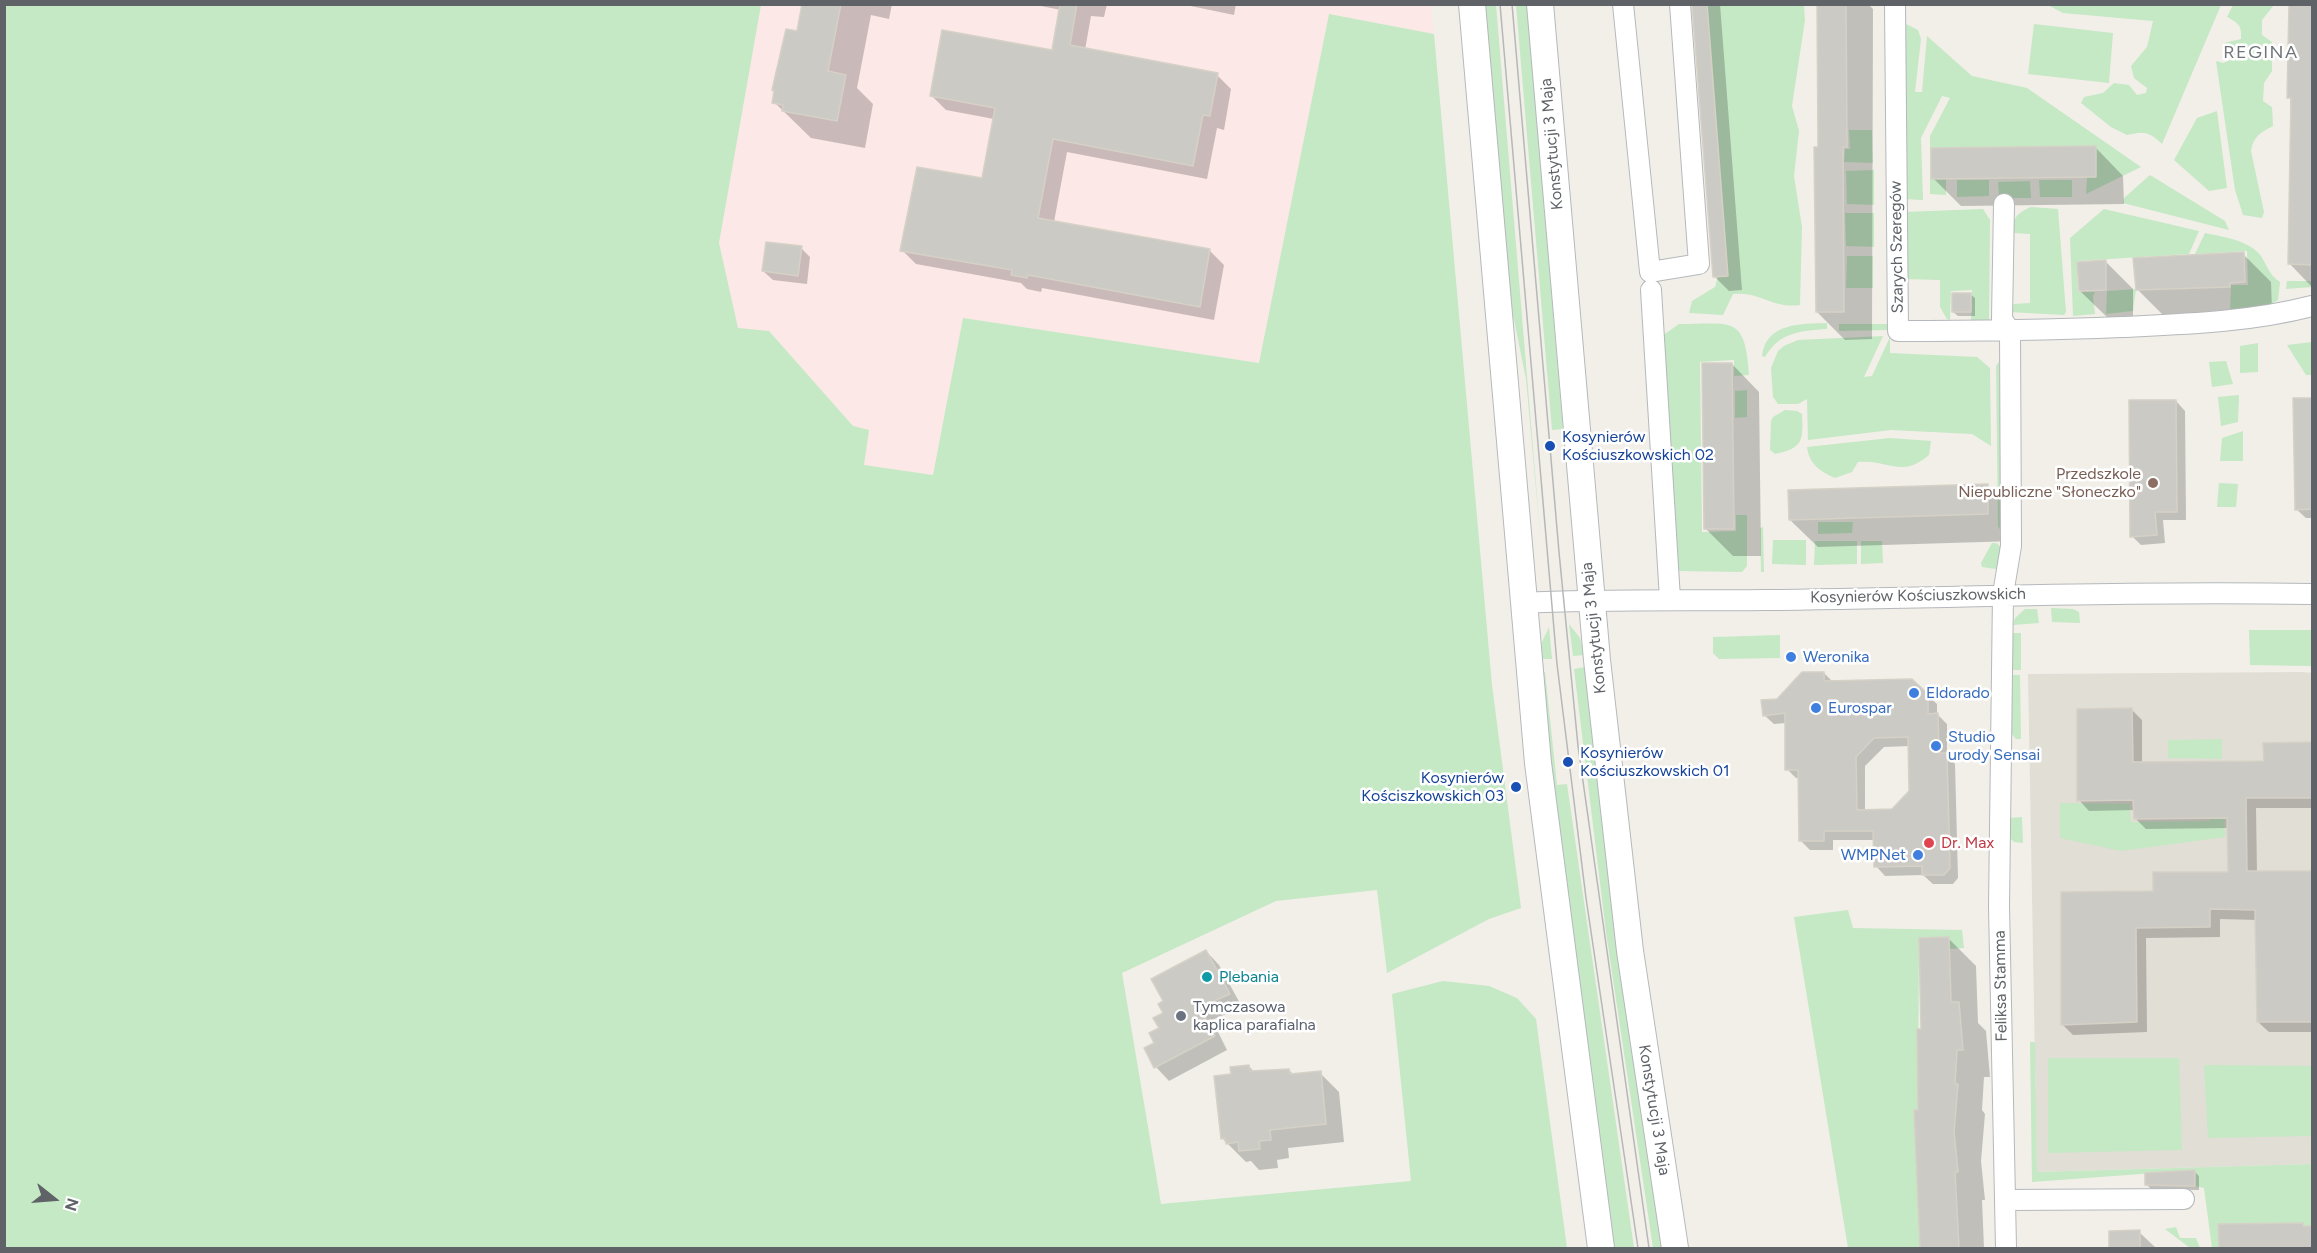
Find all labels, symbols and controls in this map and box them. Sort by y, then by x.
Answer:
district label: REGINA [2223,42,2299,64]
street label: Konstytucji 3 Maja [1537,77,1567,211]
street label: Szarych Szeregów [1886,181,1908,313]
place label: Kosynierów Kościuszkowskich 02 [1562,427,1714,465]
marker: Kosynierów Kościuszkowskich 02 [1543,439,1557,453]
place label: Przedszkole Niepubliczne "Słoneczko" [1958,464,2141,502]
marker: Przedszkole Niepubliczne "Słoneczko" [2146,476,2160,490]
street label: Konstytucji 3 Maja [1578,561,1610,695]
street label: Kosynierów Kościuszkowskich [1810,585,2026,607]
place label: Weronika [1803,647,1870,667]
marker: Weronika [1784,650,1798,664]
place label: Eldorado [1926,683,1990,703]
marker: Eldorado [1907,686,1921,700]
place label: Eurospar [1828,698,1892,718]
marker: Eurospar [1809,701,1823,715]
place label: Studio urody Sensai [1948,727,2040,765]
marker: Studio urody Sensai [1929,739,1943,753]
place label: Kosynierów Kościuszkowskich 01 [1580,743,1730,781]
marker: Kosynierów Kościuszkowskich 01 [1561,755,1575,769]
place label: Kosynierów Kościszkowskich 03 [1361,768,1504,806]
marker: Kosynierów Kościszkowskich 03 [1509,780,1523,794]
place label: Dr. Max [1941,833,1994,853]
marker: Dr. Max [1922,836,1936,850]
place label: WMPNet [1841,845,1906,865]
marker: WMPNet [1911,848,1925,862]
street label: Feliksa Stamma [1990,930,2012,1042]
place label: Plebania [1219,967,1279,987]
marker: Plebania [1200,970,1214,984]
place label: Tymczasowa kaplica parafialna [1193,997,1316,1035]
marker: Tymczasowa kaplica parafialna [1174,1009,1188,1023]
street label: Konstytucji 3 Maja [1634,1043,1674,1177]
north arrow [24,1169,84,1229]
text: N [61,1196,83,1213]

